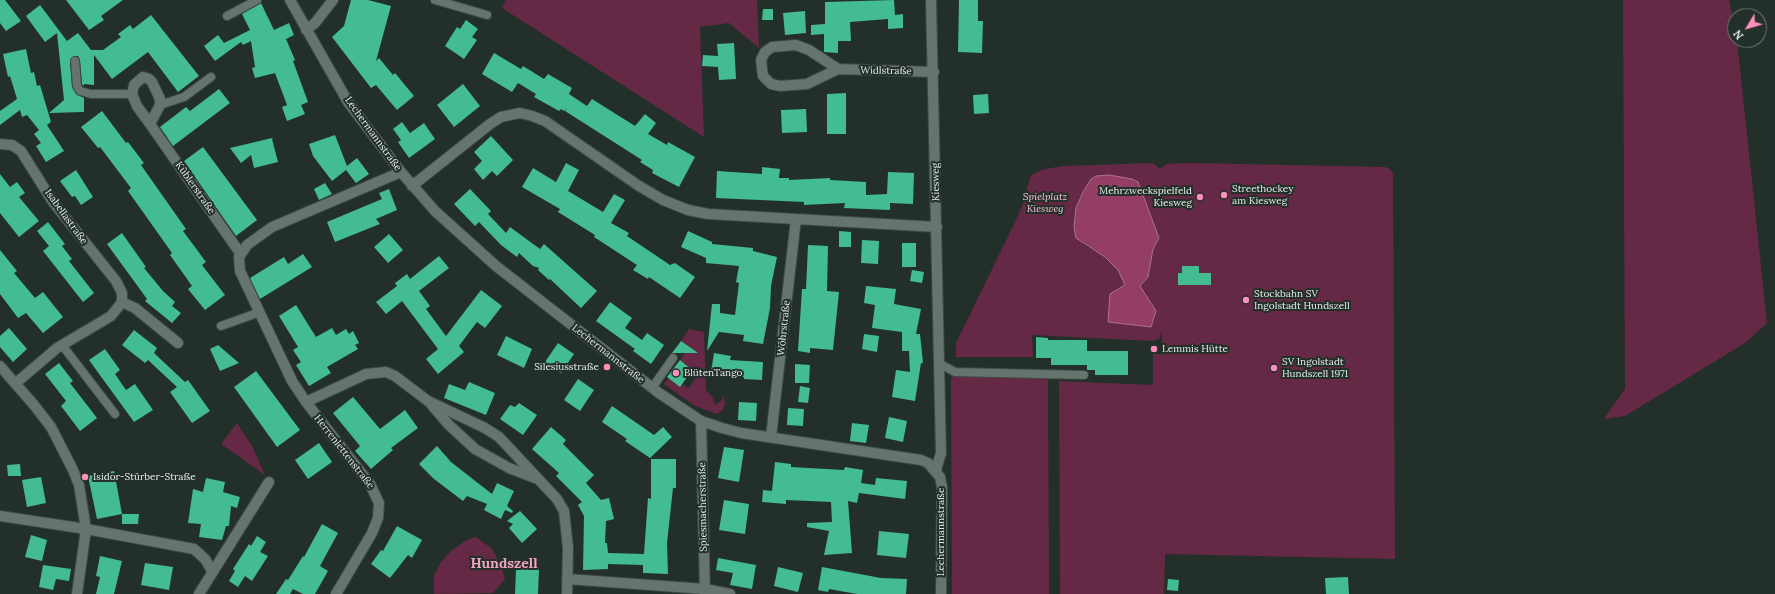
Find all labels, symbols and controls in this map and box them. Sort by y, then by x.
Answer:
north arrow [1727,8,1767,48]
text: N [1730,27,1746,42]
street label: Widlstraße [860,65,912,77]
street label: Lechermannstraße [342,95,404,173]
street label: Küblerstraße [173,160,217,216]
street label: Kiesweg [930,163,942,201]
place label: Streethockey am Kiesweg [1232,183,1293,206]
place label: Mehrzweckspielfeld Kiesweg [1099,185,1192,208]
street label: Isabellastraße [42,187,90,247]
marker: Streethockey am Kiesweg [1219,190,1229,200]
park label: Spielplatz Kiesweg [1023,191,1067,214]
marker: Mehrzweckspielfeld Kiesweg [1195,192,1205,202]
place label: Stockbahn SV Ingolstadt Hundszell [1254,288,1350,312]
marker: Stockbahn SV Ingolstadt Hundszell [1241,295,1251,305]
street label: Wöhrstraße [775,300,793,356]
street label: Lechermannstraße [569,322,647,386]
place label: Lemmis Hütte [1162,343,1228,355]
marker: Lemmis Hütte [1149,344,1159,354]
place label: SV Ingolstadt Hundszell 1971 [1282,356,1348,380]
place label: Silesiusstraße [534,361,599,373]
marker: Silesiusstraße [602,362,612,372]
marker: SV Ingolstadt Hundszell 1971 [1269,363,1279,373]
place label: BlütenTango [684,367,742,379]
marker: BlütenTango [671,368,681,378]
street label: Herrenlettenstraße [311,413,377,491]
street label: Spiesmacherstraße [696,462,710,552]
place label: Isidor-Stürber-Straße [93,471,196,483]
marker: Isidor-Stürber-Straße [80,472,90,482]
street label: Lechermannstraße [935,488,947,576]
district label: Hundszell [470,556,538,572]

